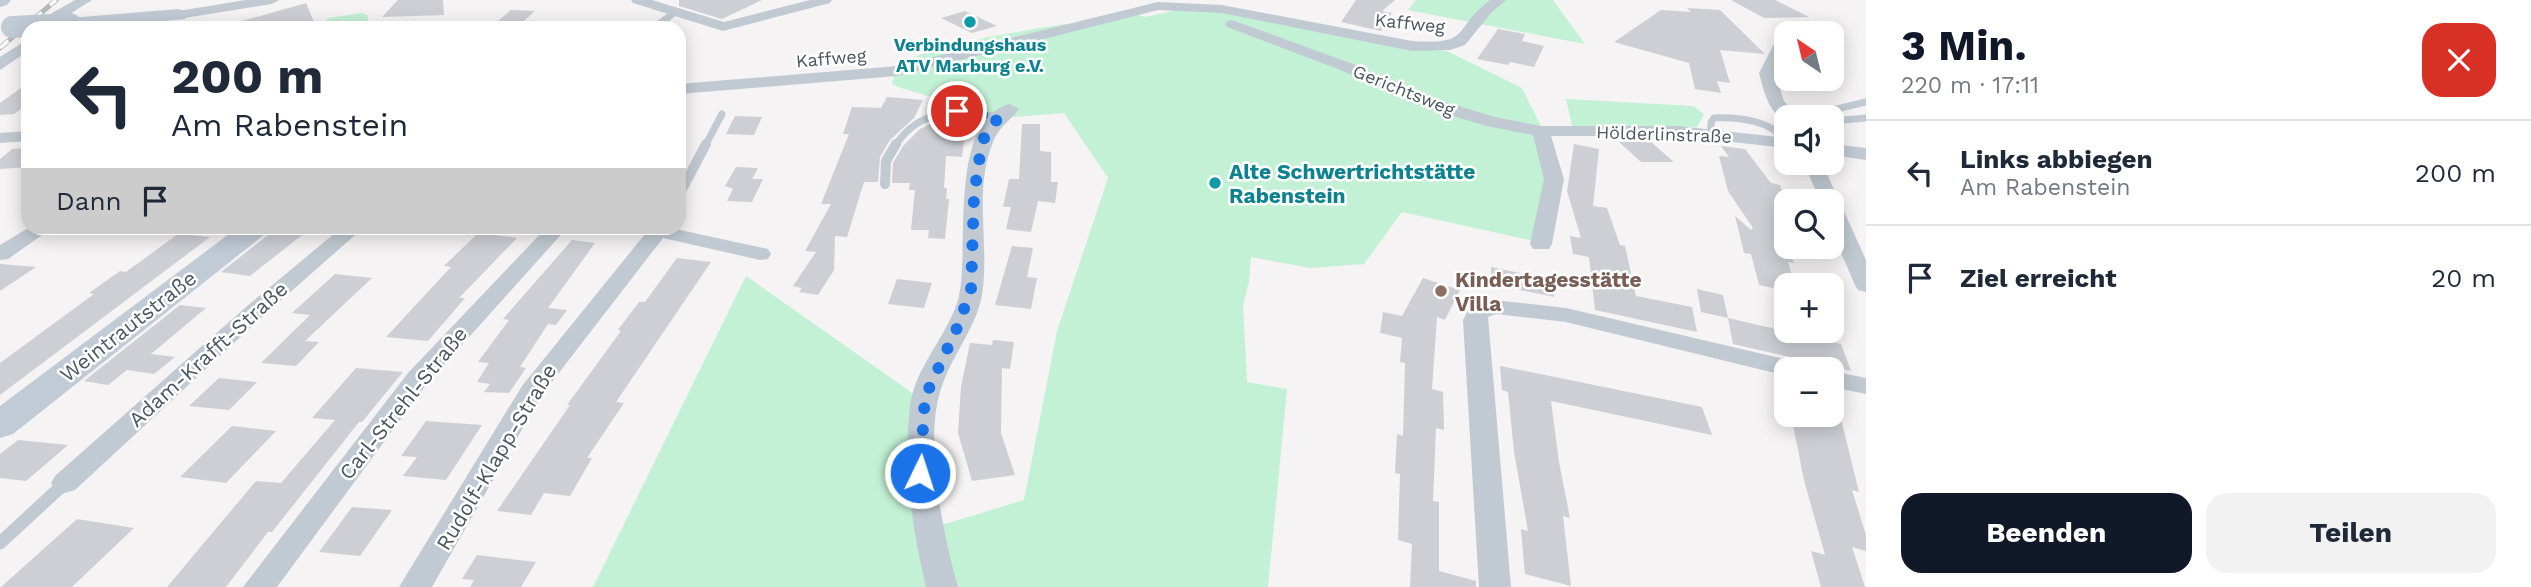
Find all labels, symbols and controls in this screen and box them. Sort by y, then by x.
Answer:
street label: Kaffweg [1374,9,1447,37]
marker: Verbindungshaus ATV Marburg e.V. [962,14,978,30]
north arrow [1774,21,1844,91]
map controls [1774,21,1844,427]
text: 3 Min. [1901,21,2027,70]
button: close [2422,23,2496,97]
place label: Verbindungshaus ATV Marburg e.V. [894,34,1047,76]
street label: Kaffweg [795,44,867,72]
text: 200 m [171,47,323,105]
icon: left [56,49,147,140]
street label: Gerichtsweg [1350,60,1458,120]
text: 220 m · 17:11 [1901,72,2039,99]
pin [927,81,987,141]
icon: arrive [938,92,976,130]
button: sound [1774,105,1844,175]
text: Am Rabenstein [171,106,408,144]
street label: Hölderlinstraße [1596,121,1732,147]
text: Links abbiegen [1960,144,2153,174]
icon: left [1901,154,1939,192]
text: 200 m [2415,158,2496,188]
place label: Alte Schwertrichtstätte Rabenstein [1229,159,1475,208]
text: Am Rabenstein [1960,174,2131,201]
marker: Alte Schwertrichtstätte Rabenstein [1207,175,1223,191]
icon: arrive [136,182,174,220]
text: Dann [56,186,122,216]
button: search [1774,189,1844,259]
icon: arrive [1901,259,1939,297]
text: Ziel erreicht [1960,263,2117,293]
text: 20 m [2431,263,2496,293]
street label: Weintrautstraße [55,265,201,387]
place label: Kindertagesstätte Villa [1455,267,1642,316]
button: + [1774,273,1844,343]
street label: Adam-Krafft-Straße [123,276,293,432]
marker: Kindertagesstätte Villa [1433,283,1449,299]
street label: Carl-Strehl-Straße [334,322,472,484]
button: − [1774,357,1844,427]
street label: Rudolf-Klapp-Straße [431,359,561,555]
position arrow [883,436,957,510]
button: Beenden [1901,493,2192,573]
button: Teilen [2206,493,2496,573]

